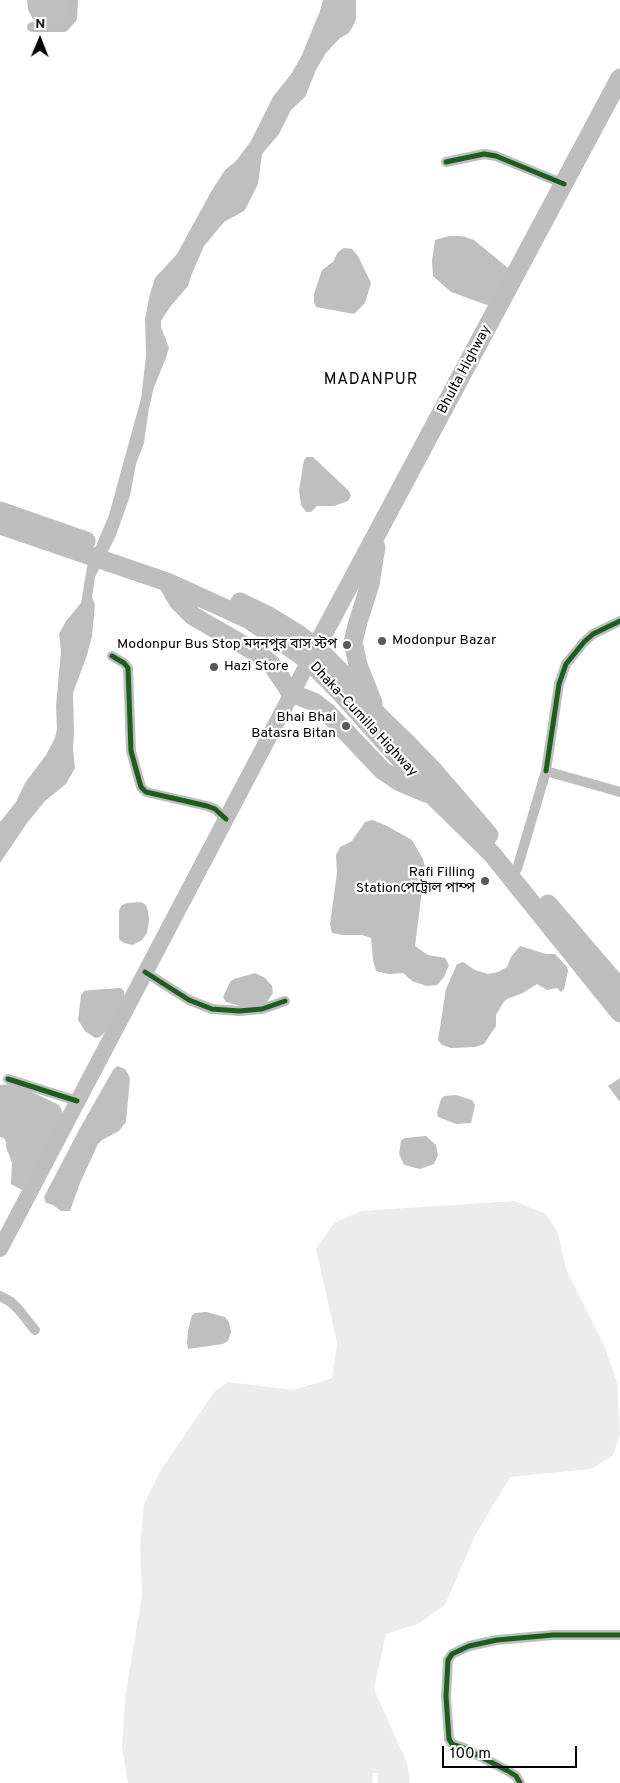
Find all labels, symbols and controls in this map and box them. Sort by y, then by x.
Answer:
north arrow [15,15,65,65]
text: N [35,16,45,33]
street label: Bhulta Highway [435,323,495,417]
district label: MADANPUR [323,371,419,391]
place label: Modonpur Bazar [392,633,496,649]
marker: Modonpur Bazar [376,635,388,647]
place label: Modonpur Bus Stop মদনপুর বাস স্টপ [117,637,337,653]
marker: Modonpur Bus Stop মদনপুর বাস স্টপ [341,639,353,651]
place label: Hazi Store [224,659,288,675]
street label: Dhaka–Cumilla Highway [306,659,420,781]
marker: Hazi Store [208,661,220,673]
place label: Bhai Bhai Batasra Bitan [251,710,336,742]
marker: Bhai Bhai Batasra Bitan [340,720,352,732]
place label: Rafi Filling Stationপেট্রোল পাম্প [356,865,475,898]
marker: Rafi Filling Stationপেট্রোল পাম্প [479,875,491,887]
scale bar [445,1736,580,1768]
text: 100 m [450,1745,491,1764]

